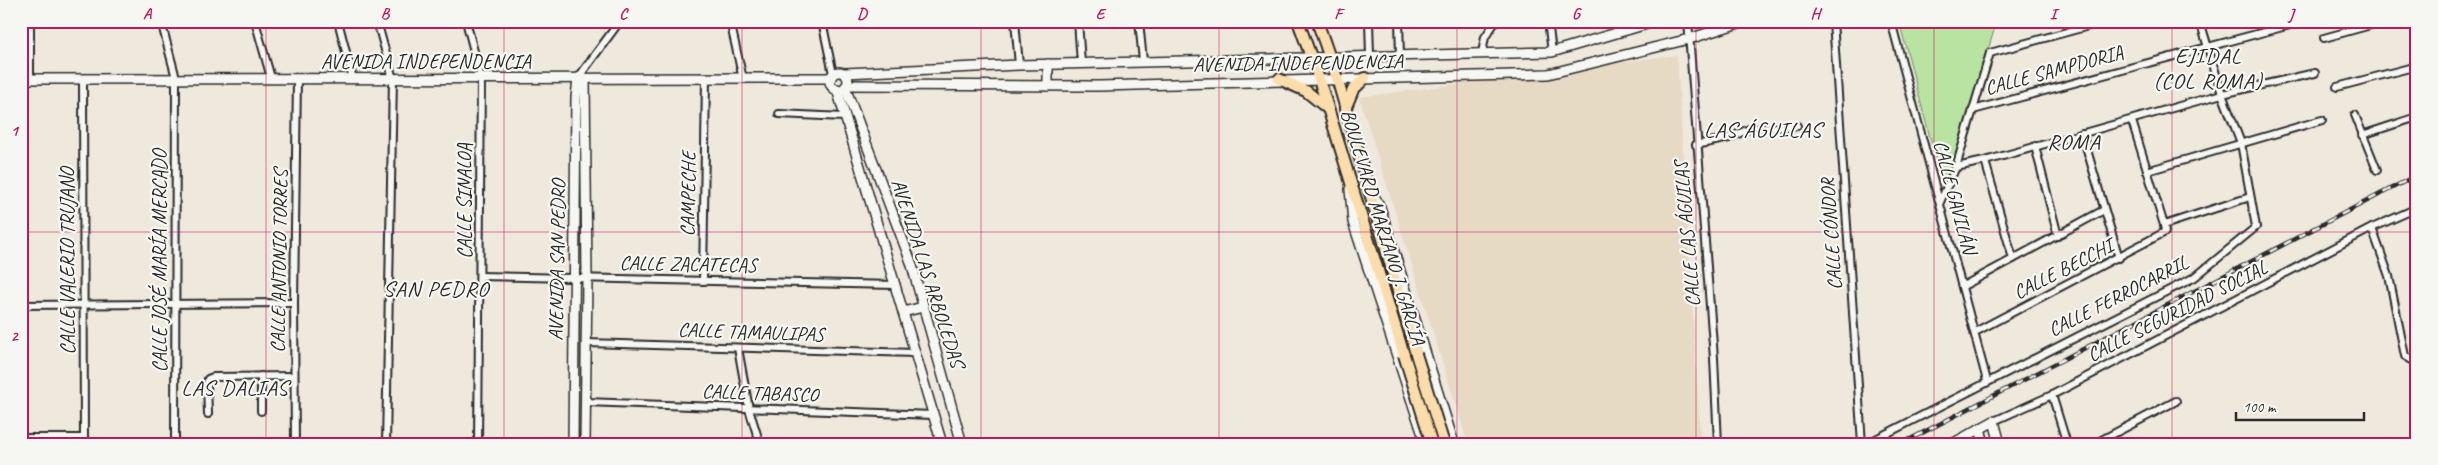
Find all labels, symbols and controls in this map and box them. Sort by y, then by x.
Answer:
text: A [143,4,153,24]
text: B [381,4,391,24]
text: C [619,4,629,24]
text: D [857,4,868,24]
text: E [1096,4,1107,24]
text: F [1334,4,1345,24]
text: G [1572,4,1582,24]
text: H [1810,4,1822,24]
text: I [2050,4,2060,24]
text: J [2287,4,2296,24]
street label: CALLE SAMPDORIA [1982,39,2127,100]
district label: EJIDAL (COL ROMA) [2153,42,2264,95]
street label: AVENIDA INDEPENDENCIA [321,49,532,74]
street label: AVENIDA INDEPENDENCIA [1193,49,1404,77]
street label: BOULEVARD MARIANO J. GARCÍA [1335,106,1431,349]
district label: LAS ÁGUILAS [1704,116,1825,144]
text: 1 [10,121,19,141]
district label: ROMA [2047,128,2101,156]
street label: CALLE GAVILÁN [1928,138,1983,259]
street label: CALLE SINALOA [452,142,477,259]
street label: CALLE JOSÉ MARÍA MERCADO [147,148,172,372]
street label: CAMPECHE [675,148,701,237]
street label: CALLE LAS ÁGUILAS [1668,157,1706,308]
street label: CALLE VALERIO TRUJANO [55,165,80,355]
street label: CALLE ANTONIO TORRES [265,165,293,353]
street label: CALLE CÓNDOR [1814,175,1847,291]
street label: AVENIDA LAS ARBOLEDAS [886,176,972,374]
street label: AVENIDA SAN PEDRO [543,177,571,341]
street label: CALLE BECCHI [2009,231,2121,305]
street label: CALLE ZACATECAS [619,250,759,278]
street label: CALLE FERROCARRIL [2044,250,2193,342]
street label: CALLE SEGURIDAD SOCIAL [2083,255,2272,367]
district label: SAN PEDRO [383,275,490,303]
street label: CALLE TAMAULIPAS [678,317,827,347]
text: 2 [10,326,19,346]
district label: LAS DALIAS [181,374,292,402]
street label: CALLE TABASCO [701,378,821,408]
scale bar [2236,390,2363,422]
text: 100 m [2243,398,2277,417]

